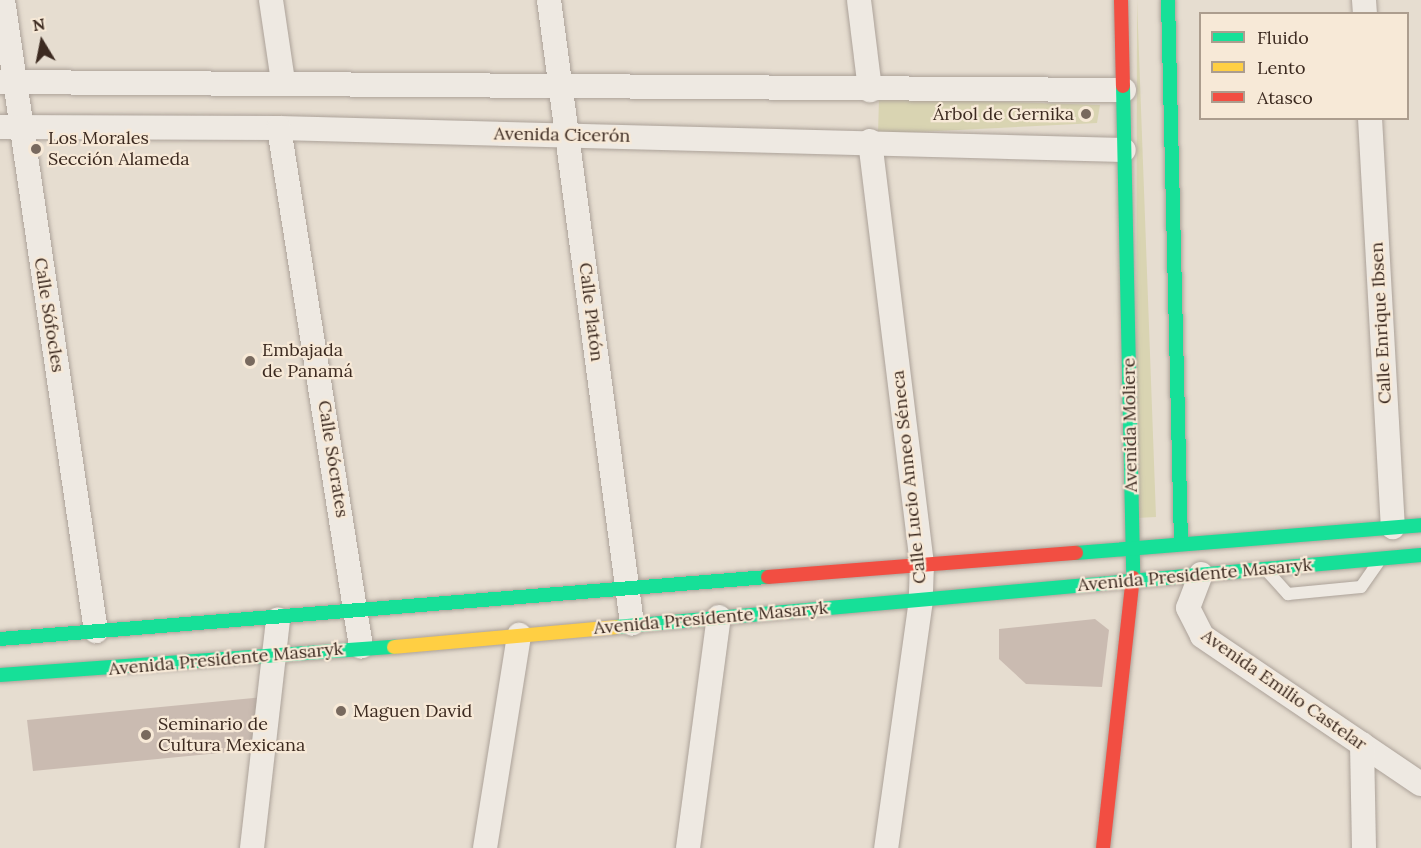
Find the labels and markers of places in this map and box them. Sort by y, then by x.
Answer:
place label: Árbol de Gernika [933,103,1074,125]
marker: Árbol de Gernika [1079,107,1093,121]
place label: Los Morales Sección Alameda [48,128,189,170]
marker: Los Morales Sección Alameda [29,142,43,156]
place label: Embajada de Panamá [262,340,353,382]
marker: Embajada de Panamá [243,354,257,368]
place label: Maguen David [353,700,472,722]
marker: Maguen David [334,704,348,718]
place label: Seminario de Cultura Mexicana [158,714,305,756]
marker: Seminario de Cultura Mexicana [139,728,153,742]

